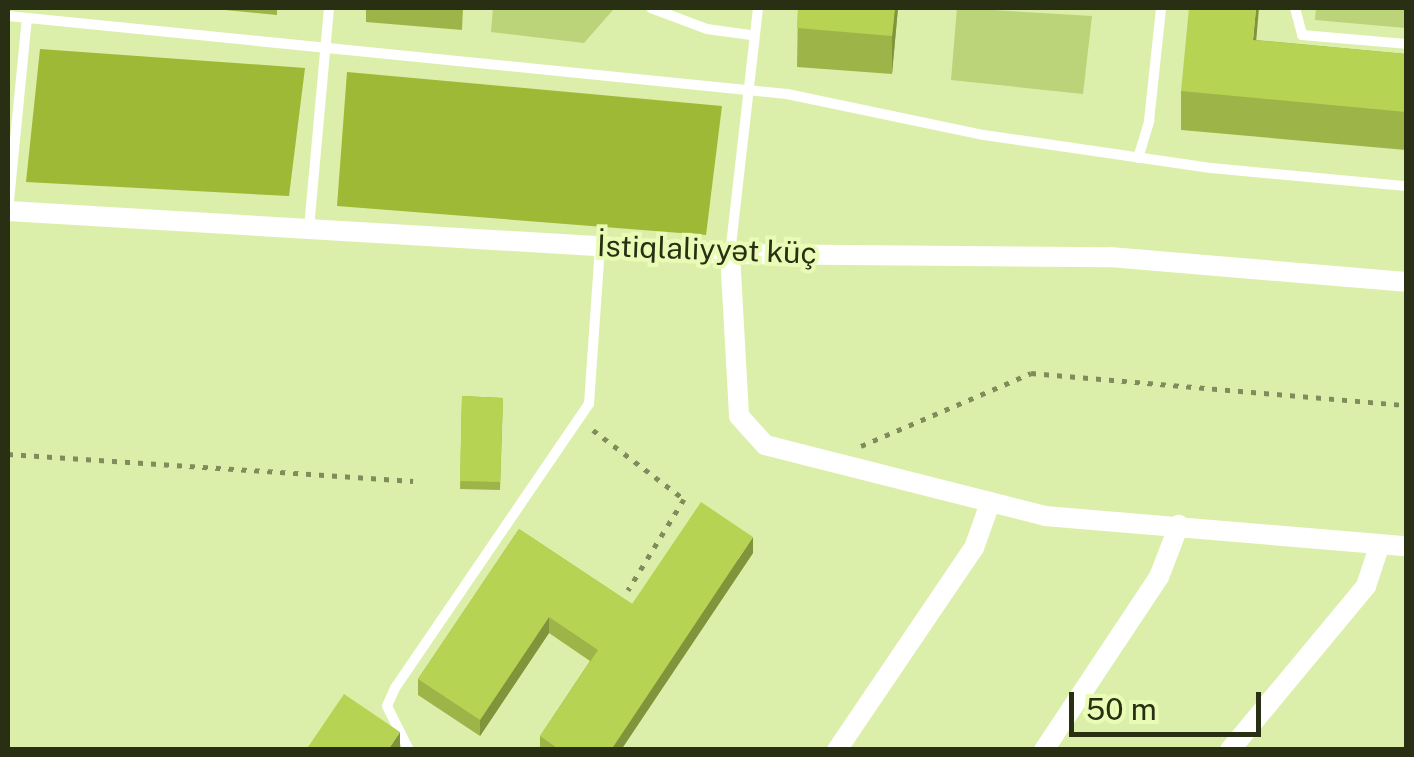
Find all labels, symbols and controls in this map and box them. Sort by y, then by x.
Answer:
street label: İstiqlaliyyət küç [596,227,818,271]
scale bar [1074,672,1266,734]
text: 50 m [1086,691,1157,727]

